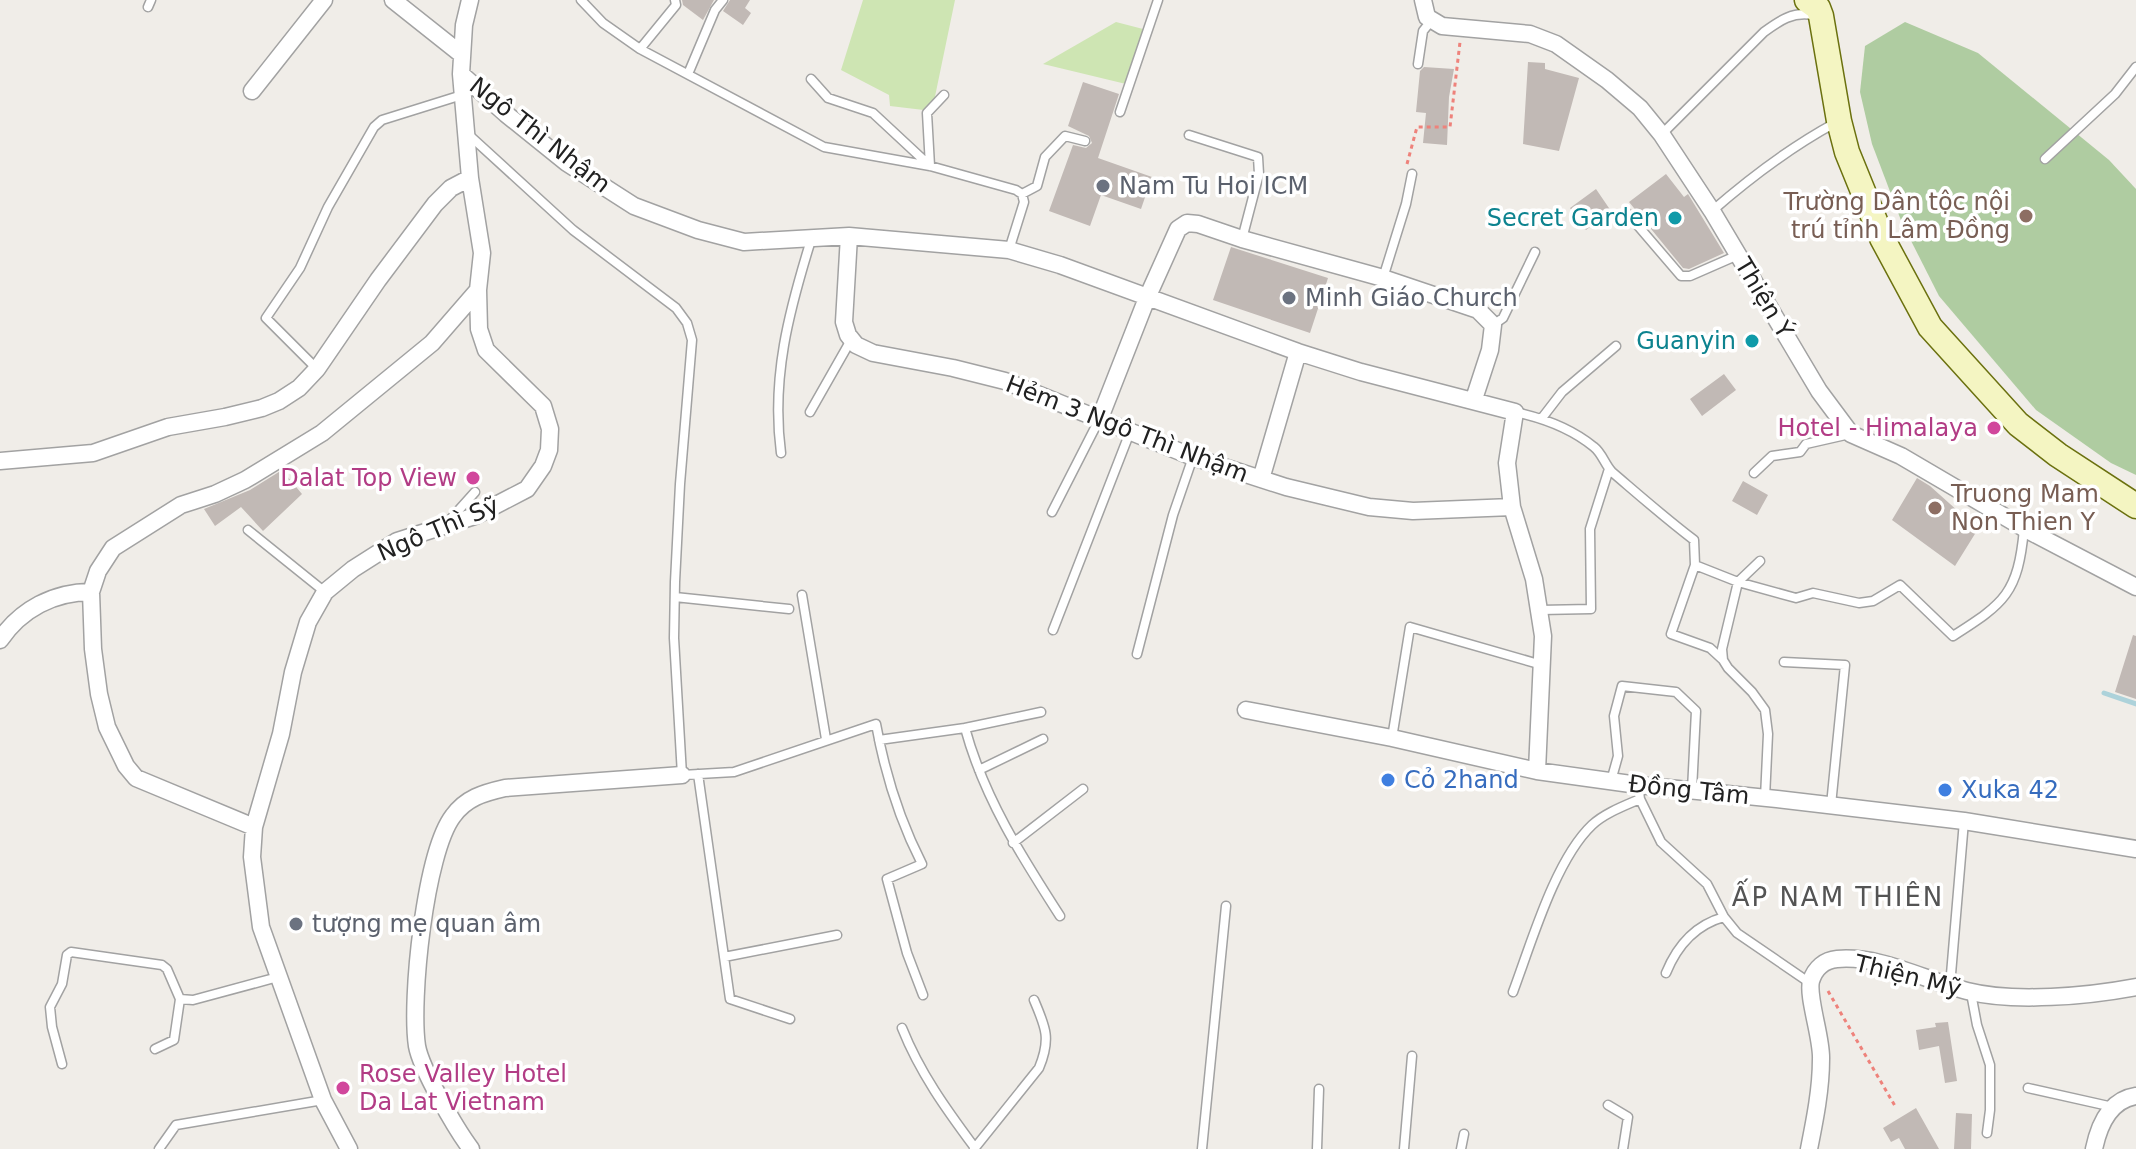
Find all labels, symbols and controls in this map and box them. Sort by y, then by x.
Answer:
street label: Ngô Thì Nhậm [464,71,616,199]
place label: Nam Tu Hoi ICM [1119,172,1308,200]
marker: Nam Tu Hoi ICM [1094,177,1112,195]
place label: Trường Dân tộc nội trú tỉnh Lâm Đồng [1783,188,2010,244]
place label: Secret Garden [1487,204,1659,232]
marker: Trường Dân tộc nội trú tỉnh Lâm Đồng [2017,207,2035,225]
marker: Secret Garden [1666,209,1684,227]
street label: Thiện Ý [1729,251,1800,344]
place label: Minh Giáo Church [1305,284,1518,312]
marker: Minh Giáo Church [1280,289,1298,307]
place label: Guanyin [1636,327,1736,355]
marker: Guanyin [1743,332,1761,350]
street label: Hẻm 3 Ngô Thì Nhậm [1002,370,1252,488]
place label: Hotel - Himalaya [1777,414,1978,442]
marker: Hotel - Himalaya [1985,419,2003,437]
place label: Dalat Top View [280,464,457,492]
marker: Dalat Top View [464,469,482,487]
place label: Truong Mam Non Thien Y [1950,480,2099,536]
street label: Ngô Thì Sỹ [373,491,503,567]
marker: Truong Mam Non Thien Y [1926,499,1944,517]
place label: Cỏ 2hand [1404,766,1519,794]
street label: Đồng Tâm [1627,770,1751,810]
marker: Cỏ 2hand [1379,771,1397,789]
place label: Xuka 42 [1961,776,2059,804]
marker: Xuka 42 [1936,781,1954,799]
district label: ẤP NAM THIÊN [1732,878,1944,912]
place label: tượng mẹ quan âm [312,910,541,938]
marker: tượng mẹ quan âm [287,915,305,933]
street label: Thiện Mỹ [1851,949,1964,1003]
place label: Rose Valley Hotel Da Lat Vietnam [359,1060,567,1116]
marker: Rose Valley Hotel Da Lat Vietnam [334,1079,352,1097]

